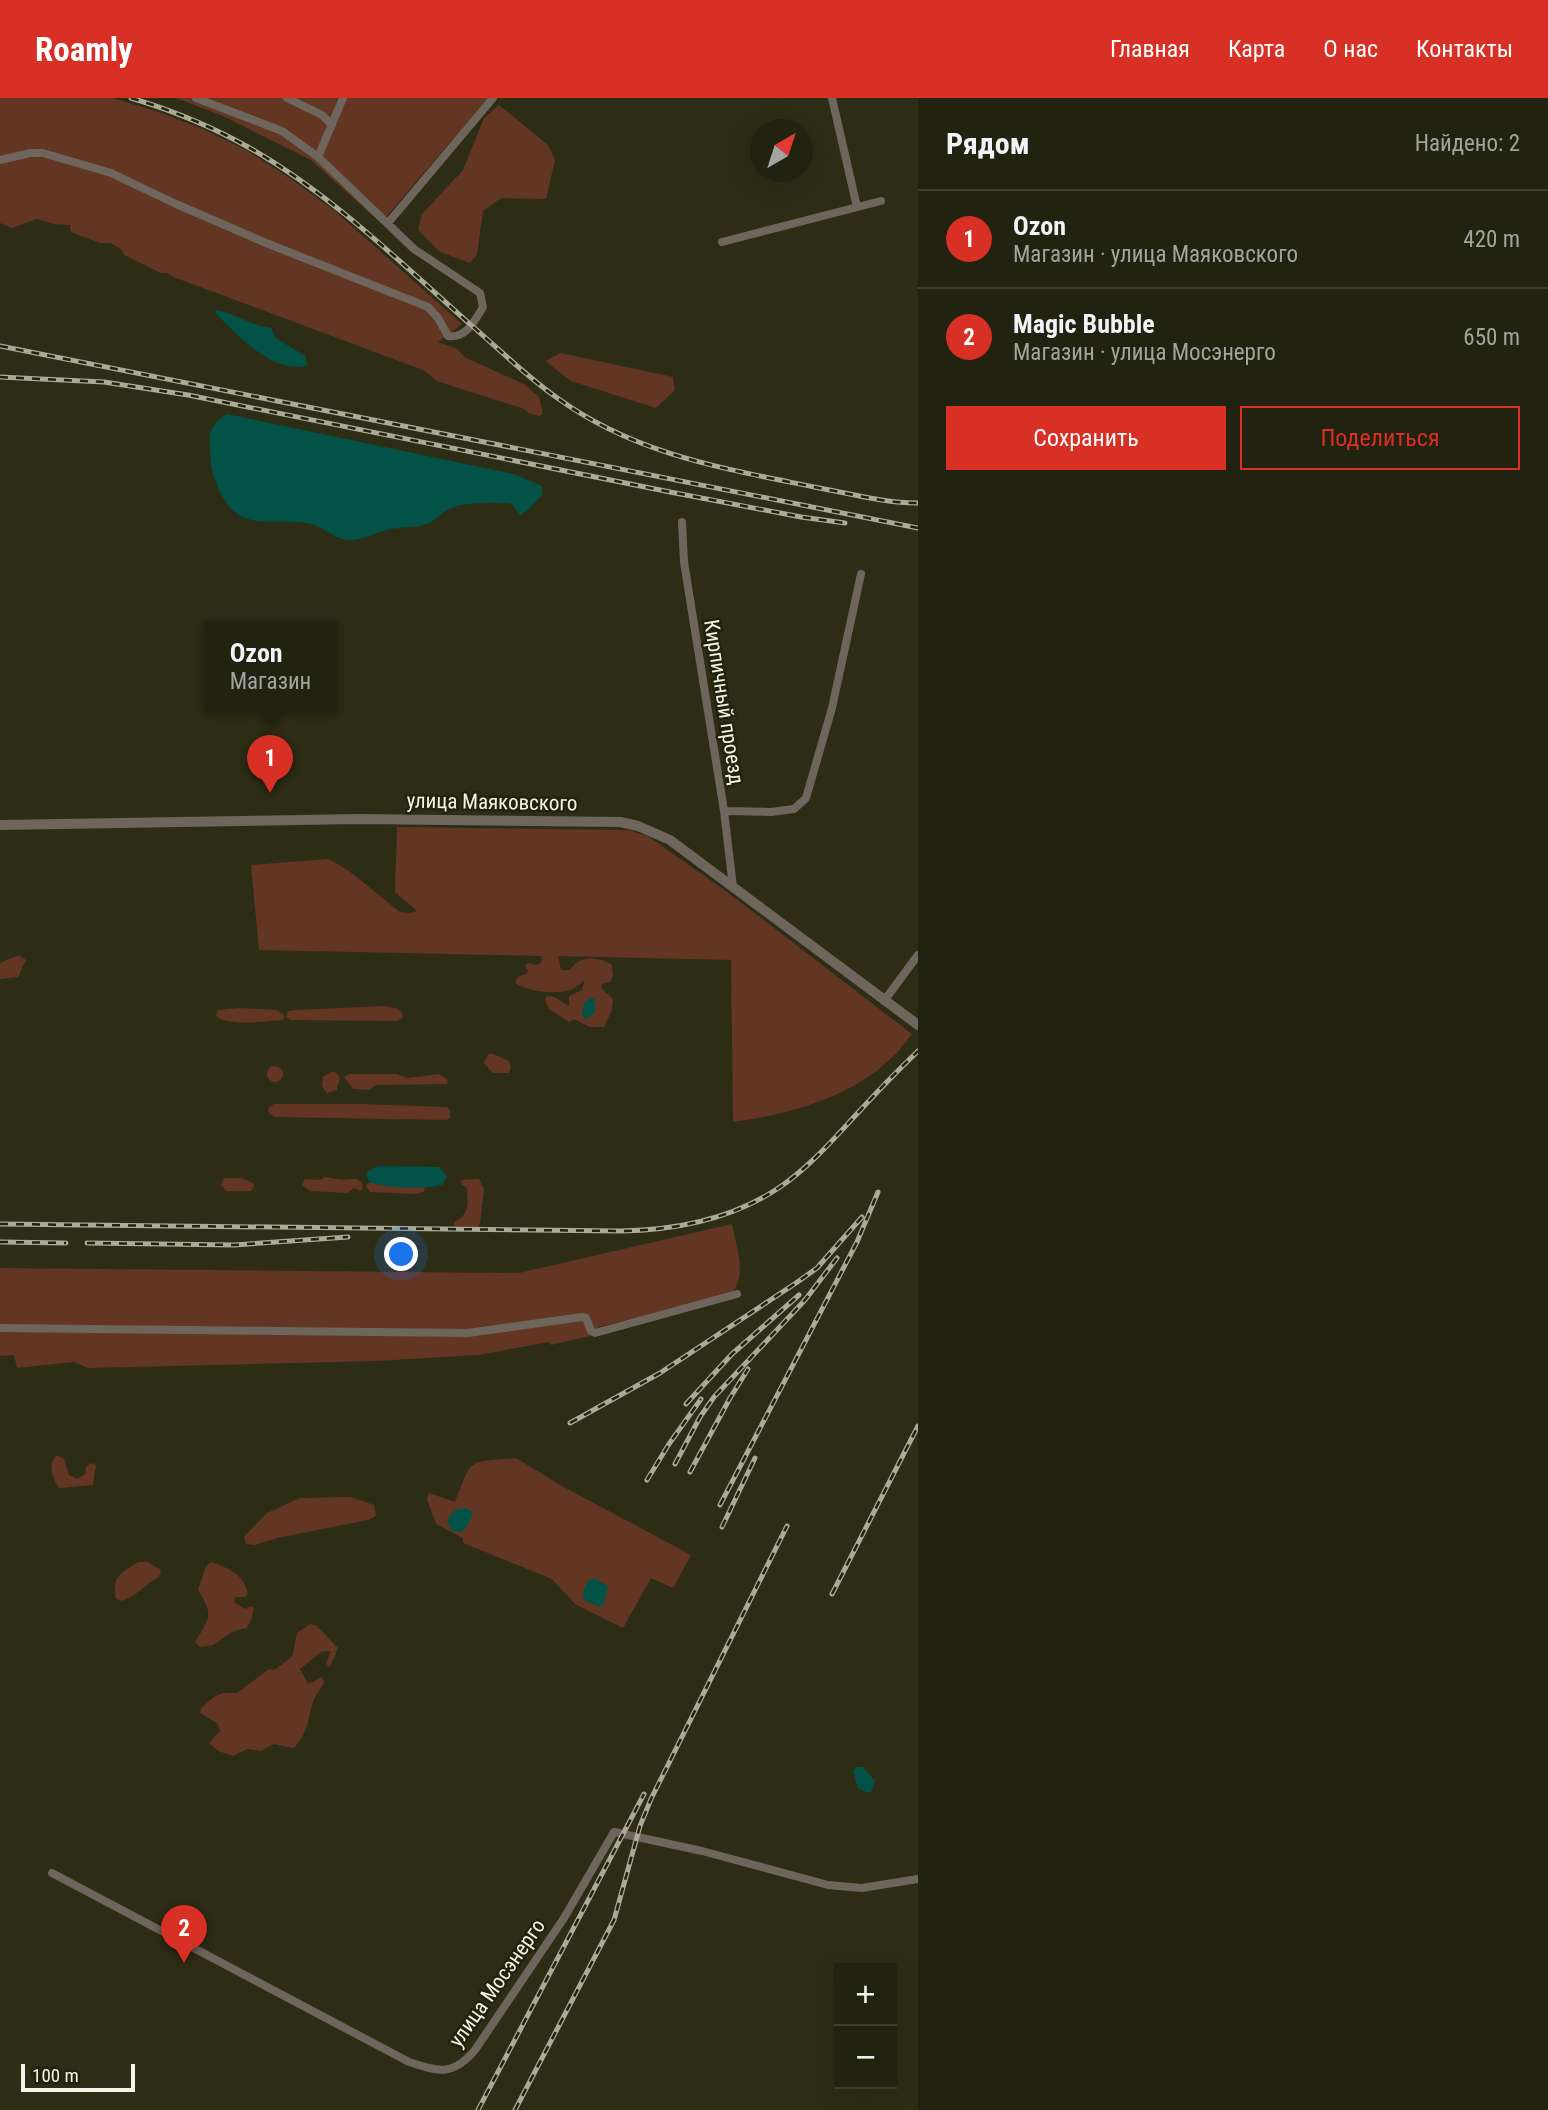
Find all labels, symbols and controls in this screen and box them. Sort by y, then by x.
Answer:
text: Roamly [35,30,133,69]
text: Главная [1110,35,1190,63]
text: Карта [1228,35,1285,63]
text: О нас [1323,35,1378,63]
text: Контакты [1416,35,1513,63]
north arrow [750,119,813,182]
text: Рядом [946,126,1030,161]
text: Найдено: 2 [1415,130,1520,157]
text: Ozon [1013,211,1066,241]
text: 1 [963,226,975,253]
text: 420 m [1463,226,1520,253]
text: Магазин · улица Маяковского [1013,241,1298,268]
text: Magic Bubble [1013,309,1155,339]
text: 2 [963,324,975,351]
text: 650 m [1463,324,1520,351]
text: Магазин · улица Мосэнерго [1013,339,1276,366]
button: Сохранить [946,406,1226,470]
button: Поделиться [1240,406,1520,470]
street label: Кирпичный проезд [699,618,749,786]
popup [204,621,337,712]
text: Ozon [230,638,283,668]
text: Магазин [230,668,311,695]
pin: 1 [247,735,293,793]
street label: улица Маяковского [406,789,578,815]
your location [384,1237,418,1271]
pin: 2 [161,1905,207,1963]
street label: улица Мосэнерго [444,1914,550,2052]
map controls [834,1963,897,2089]
button: + [834,1963,897,2026]
button: − [834,2026,897,2089]
scale bar [21,2061,135,2093]
text: 100 m [32,2064,79,2087]

